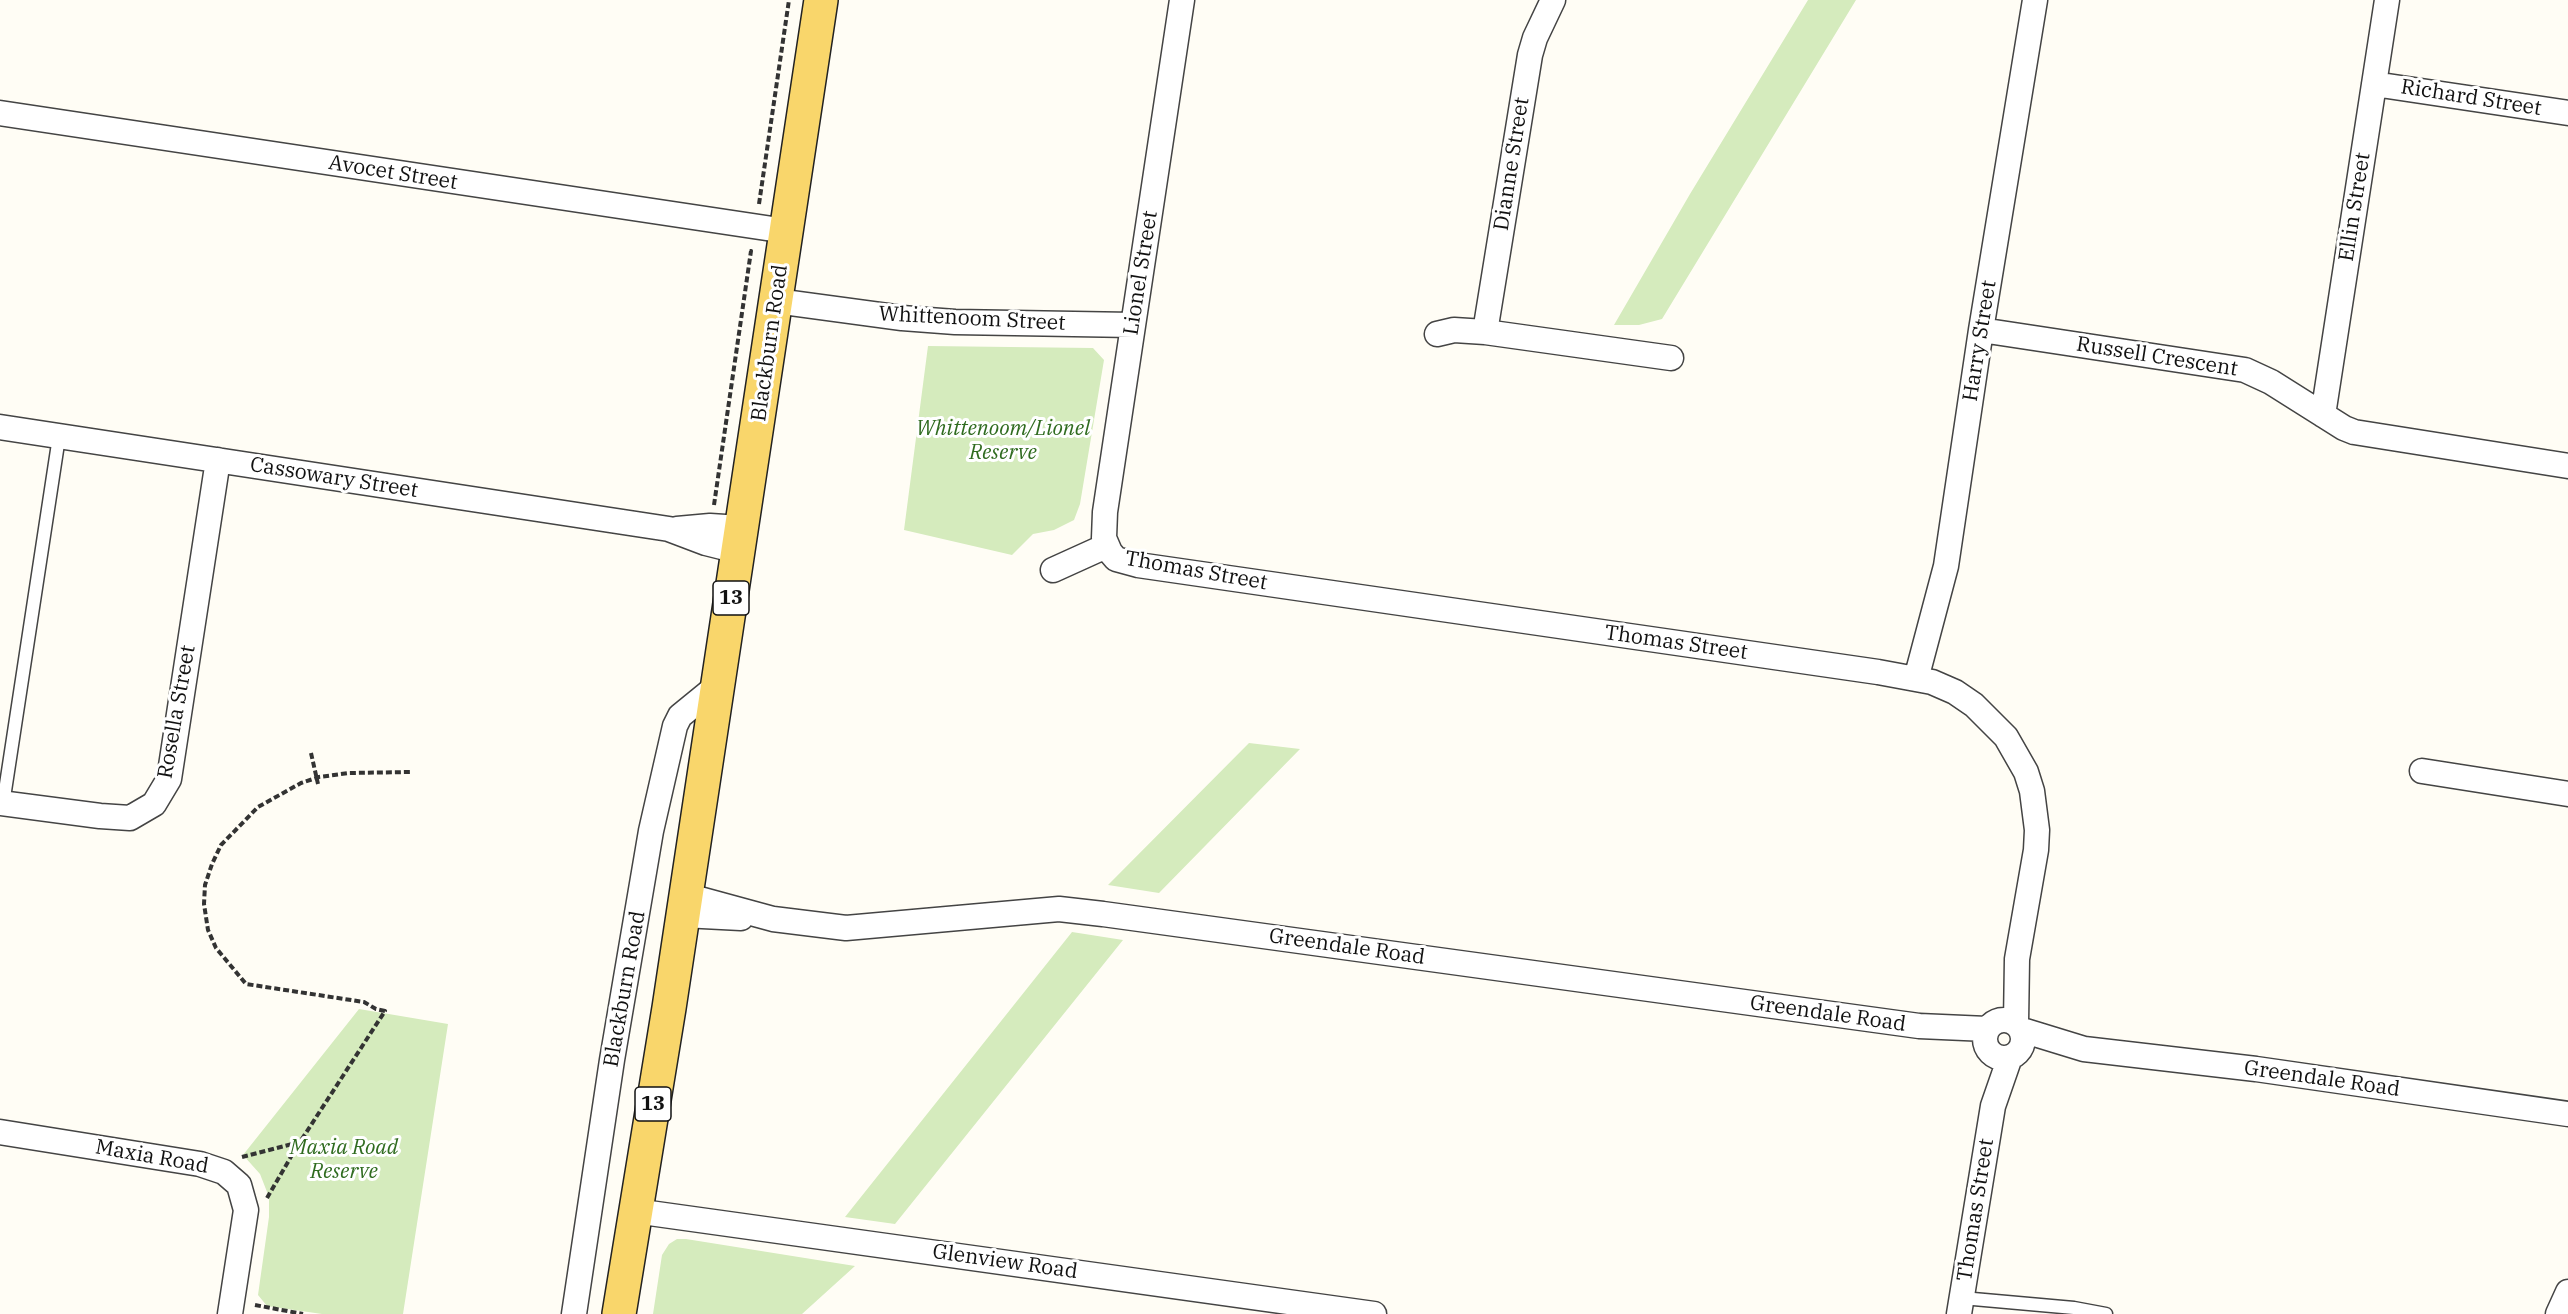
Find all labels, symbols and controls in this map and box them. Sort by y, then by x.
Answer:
street label: Richard Street [2399,74,2543,122]
street label: Dianne Street [1489,95,1535,233]
street label: Avocet Street [327,150,459,196]
street label: Ellin Street [2334,151,2376,263]
street label: Lionel Street [1119,209,1163,337]
street label: Blackburn Road [747,263,793,423]
street label: Harry Street [1958,279,2002,403]
street label: Whittenoom Street [878,302,1066,336]
street label: Russell Crescent [2075,332,2239,382]
park label: Whittenoom/Lionel Reserve [916,416,1090,466]
street label: Cassowary Street [248,452,420,504]
street label: Thomas Street [1123,546,1269,596]
road number: 13 [713,581,749,615]
street label: Thomas Street [1603,620,1749,666]
street label: Rosella Street [153,643,201,781]
street label: Blackburn Road [599,909,651,1069]
street label: Greendale Road [1267,924,1427,970]
street label: Greendale Road [1748,991,1908,1037]
street label: Greendale Road [2242,1056,2402,1102]
road number: 13 [635,1087,671,1121]
street label: Maxia Road [93,1135,211,1179]
park label: Maxia Road Reserve [290,1135,398,1185]
street label: Thomas Street [1952,1137,2000,1283]
street label: Glenview Road [931,1239,1079,1285]

